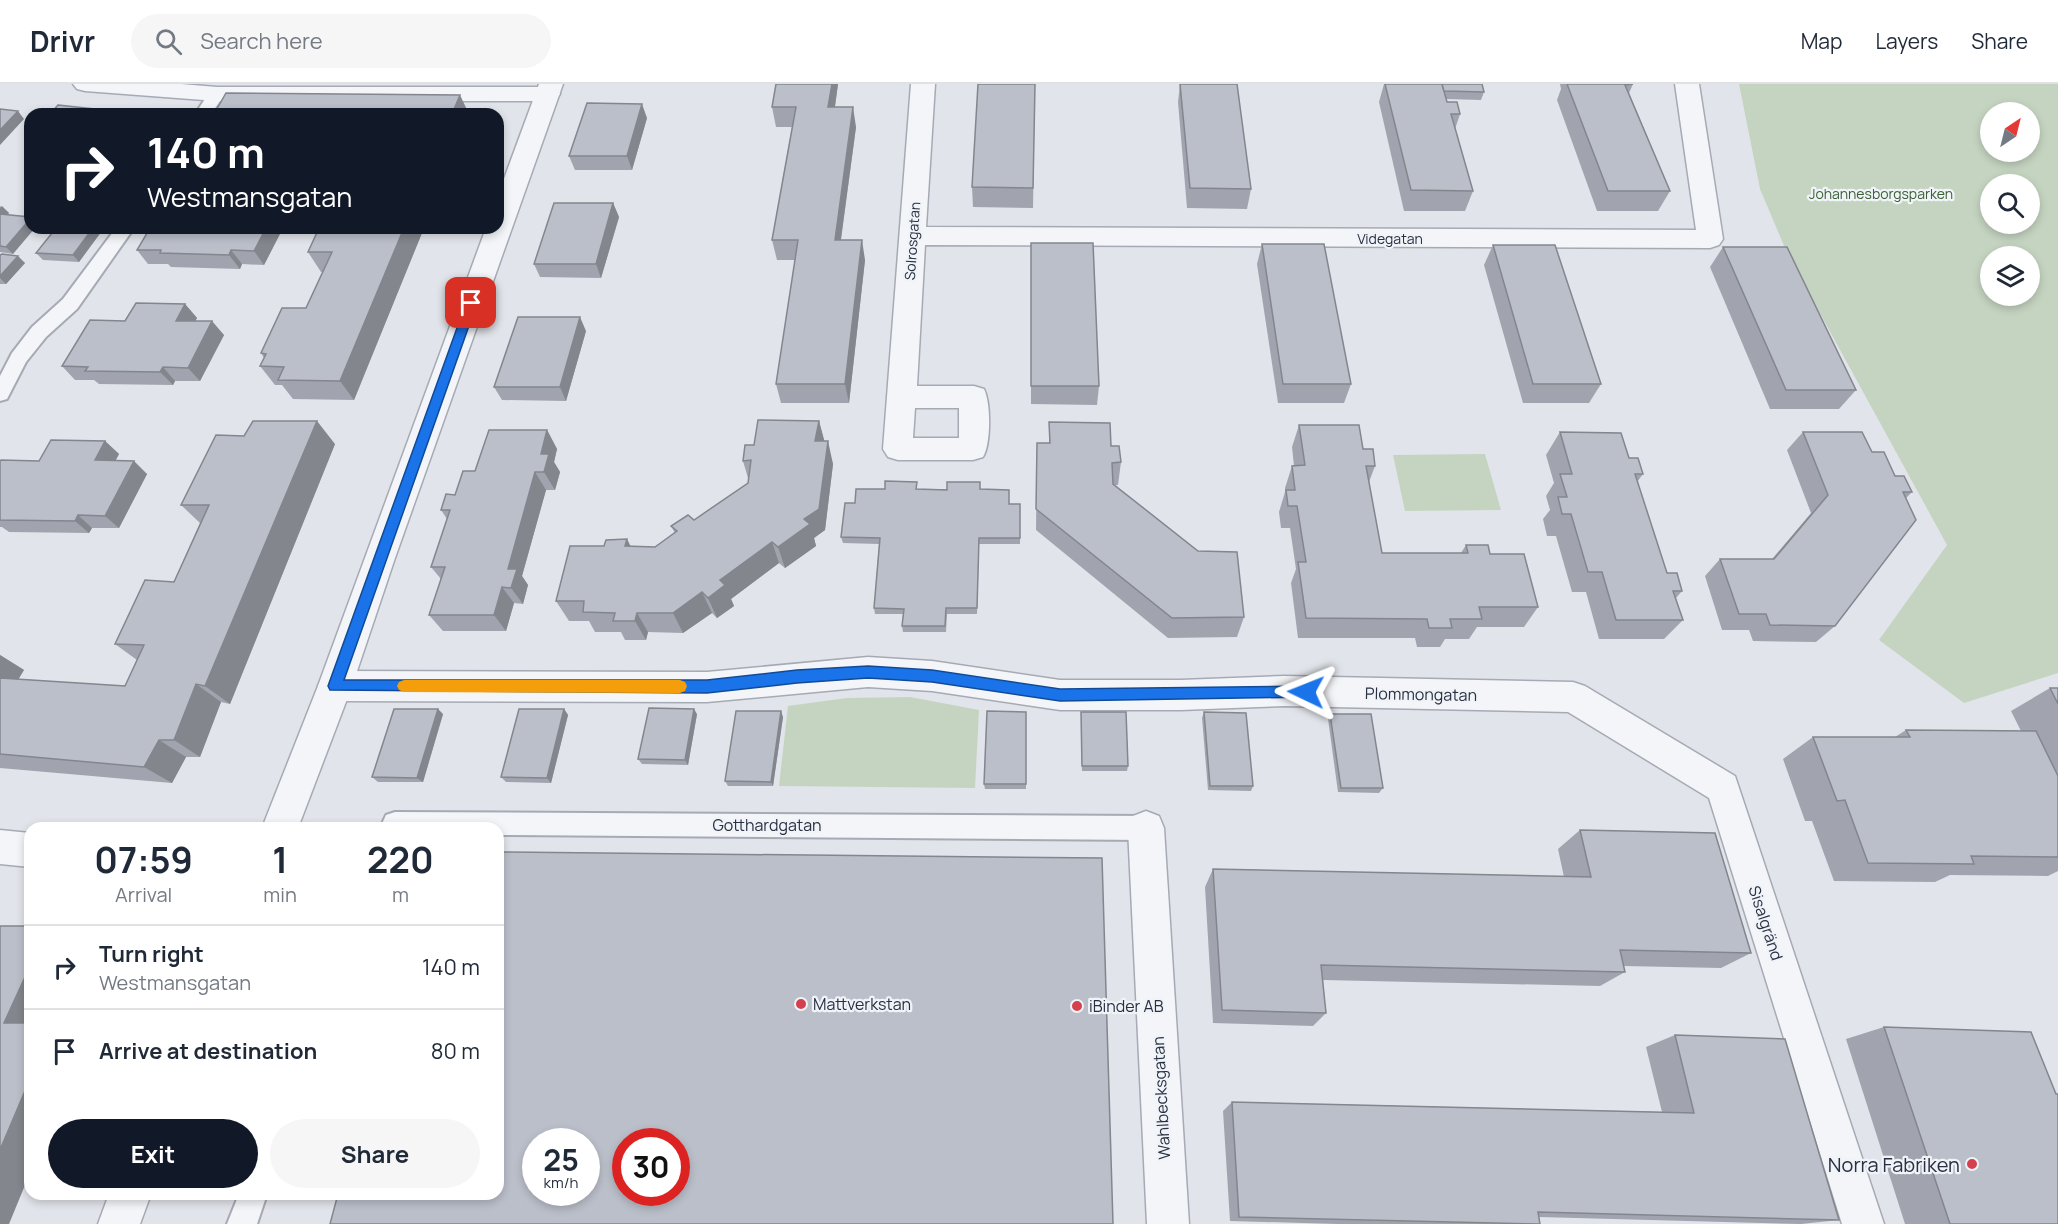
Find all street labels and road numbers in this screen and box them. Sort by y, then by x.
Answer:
street label: Solrosgatan [900,201,924,281]
street label: Videgatan [1357,229,1423,248]
street label: Plommongatan [1365,682,1477,706]
street label: Gotthardgatan [712,814,822,836]
street label: Sisalgränd [1744,883,1788,963]
street label: Wahlbecksgatan [1147,1036,1175,1160]

